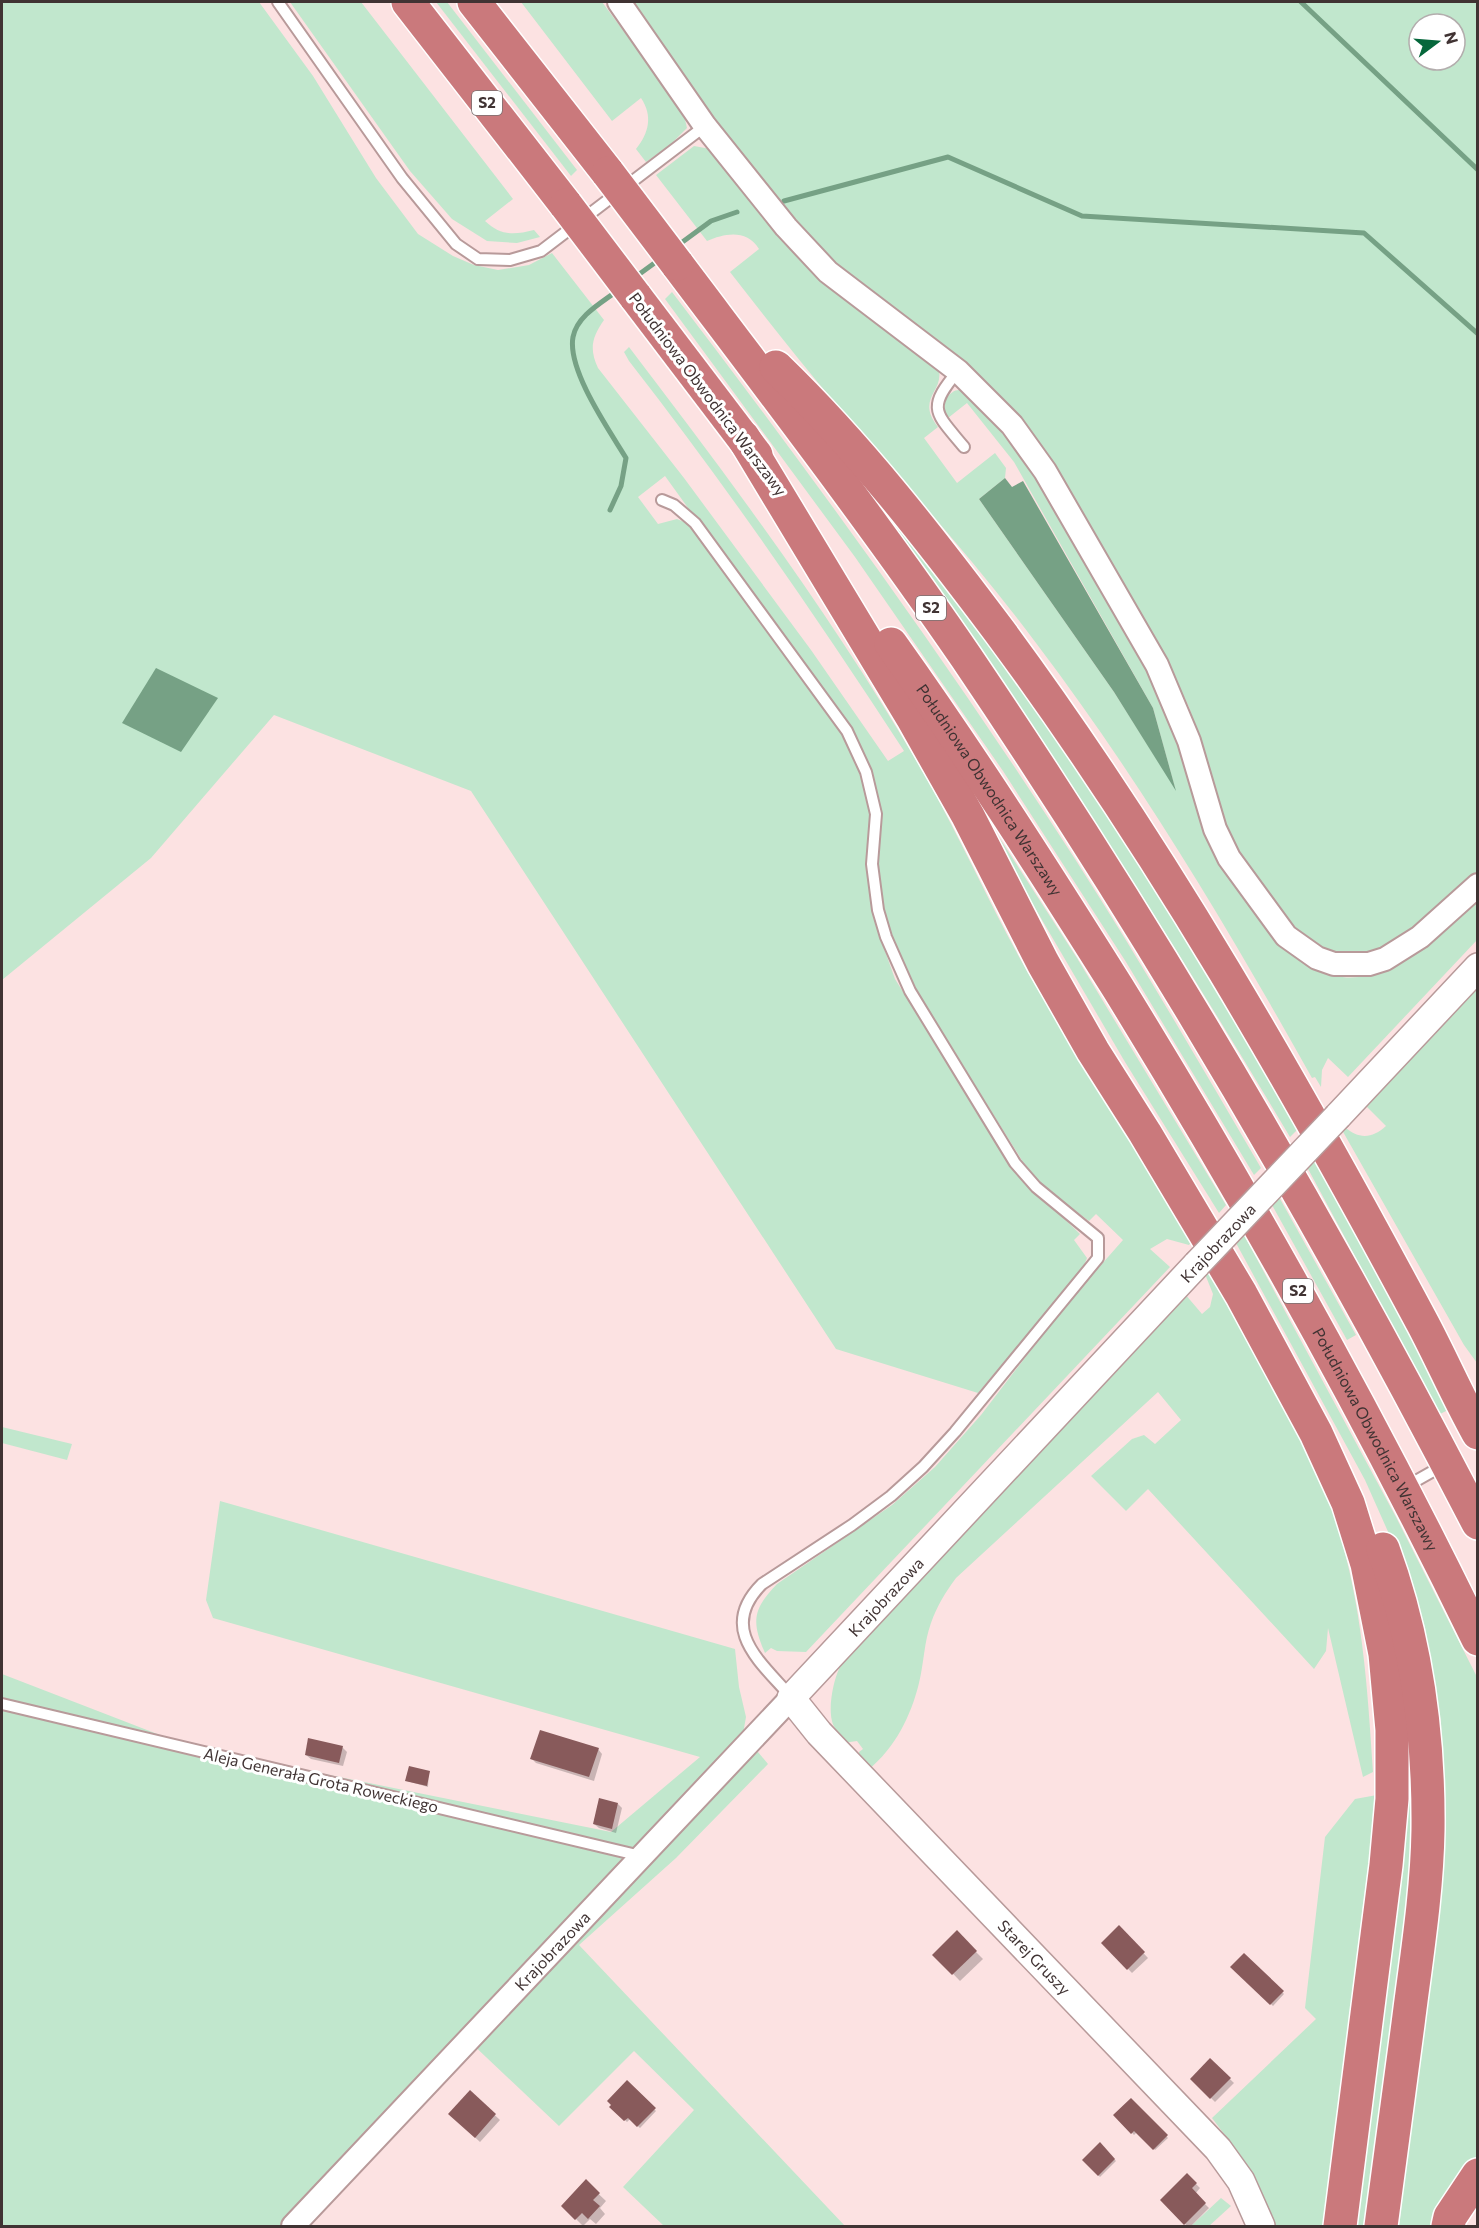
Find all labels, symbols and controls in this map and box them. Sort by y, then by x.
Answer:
north arrow [1407,12,1467,72]
text: N [1441,29,1463,46]
road number: S2 [472,91,502,115]
street label: Południowa Obwodnica Warszawy [626,288,791,499]
road number: S2 [916,596,946,620]
street label: Południowa Obwodnica Warszawy [913,680,1067,899]
street label: Krajobrazowa [1176,1199,1259,1286]
road number: S2 [1283,1279,1313,1303]
street label: Południowa Obwodnica Warszawy [1309,1324,1443,1554]
street label: Krajobrazowa [844,1553,927,1640]
street label: Aleja Generała Grota Roweckiego [202,1743,440,1816]
street label: Krajobrazowa [510,1907,594,1994]
street label: Starej Gruszy [994,1916,1075,1998]

